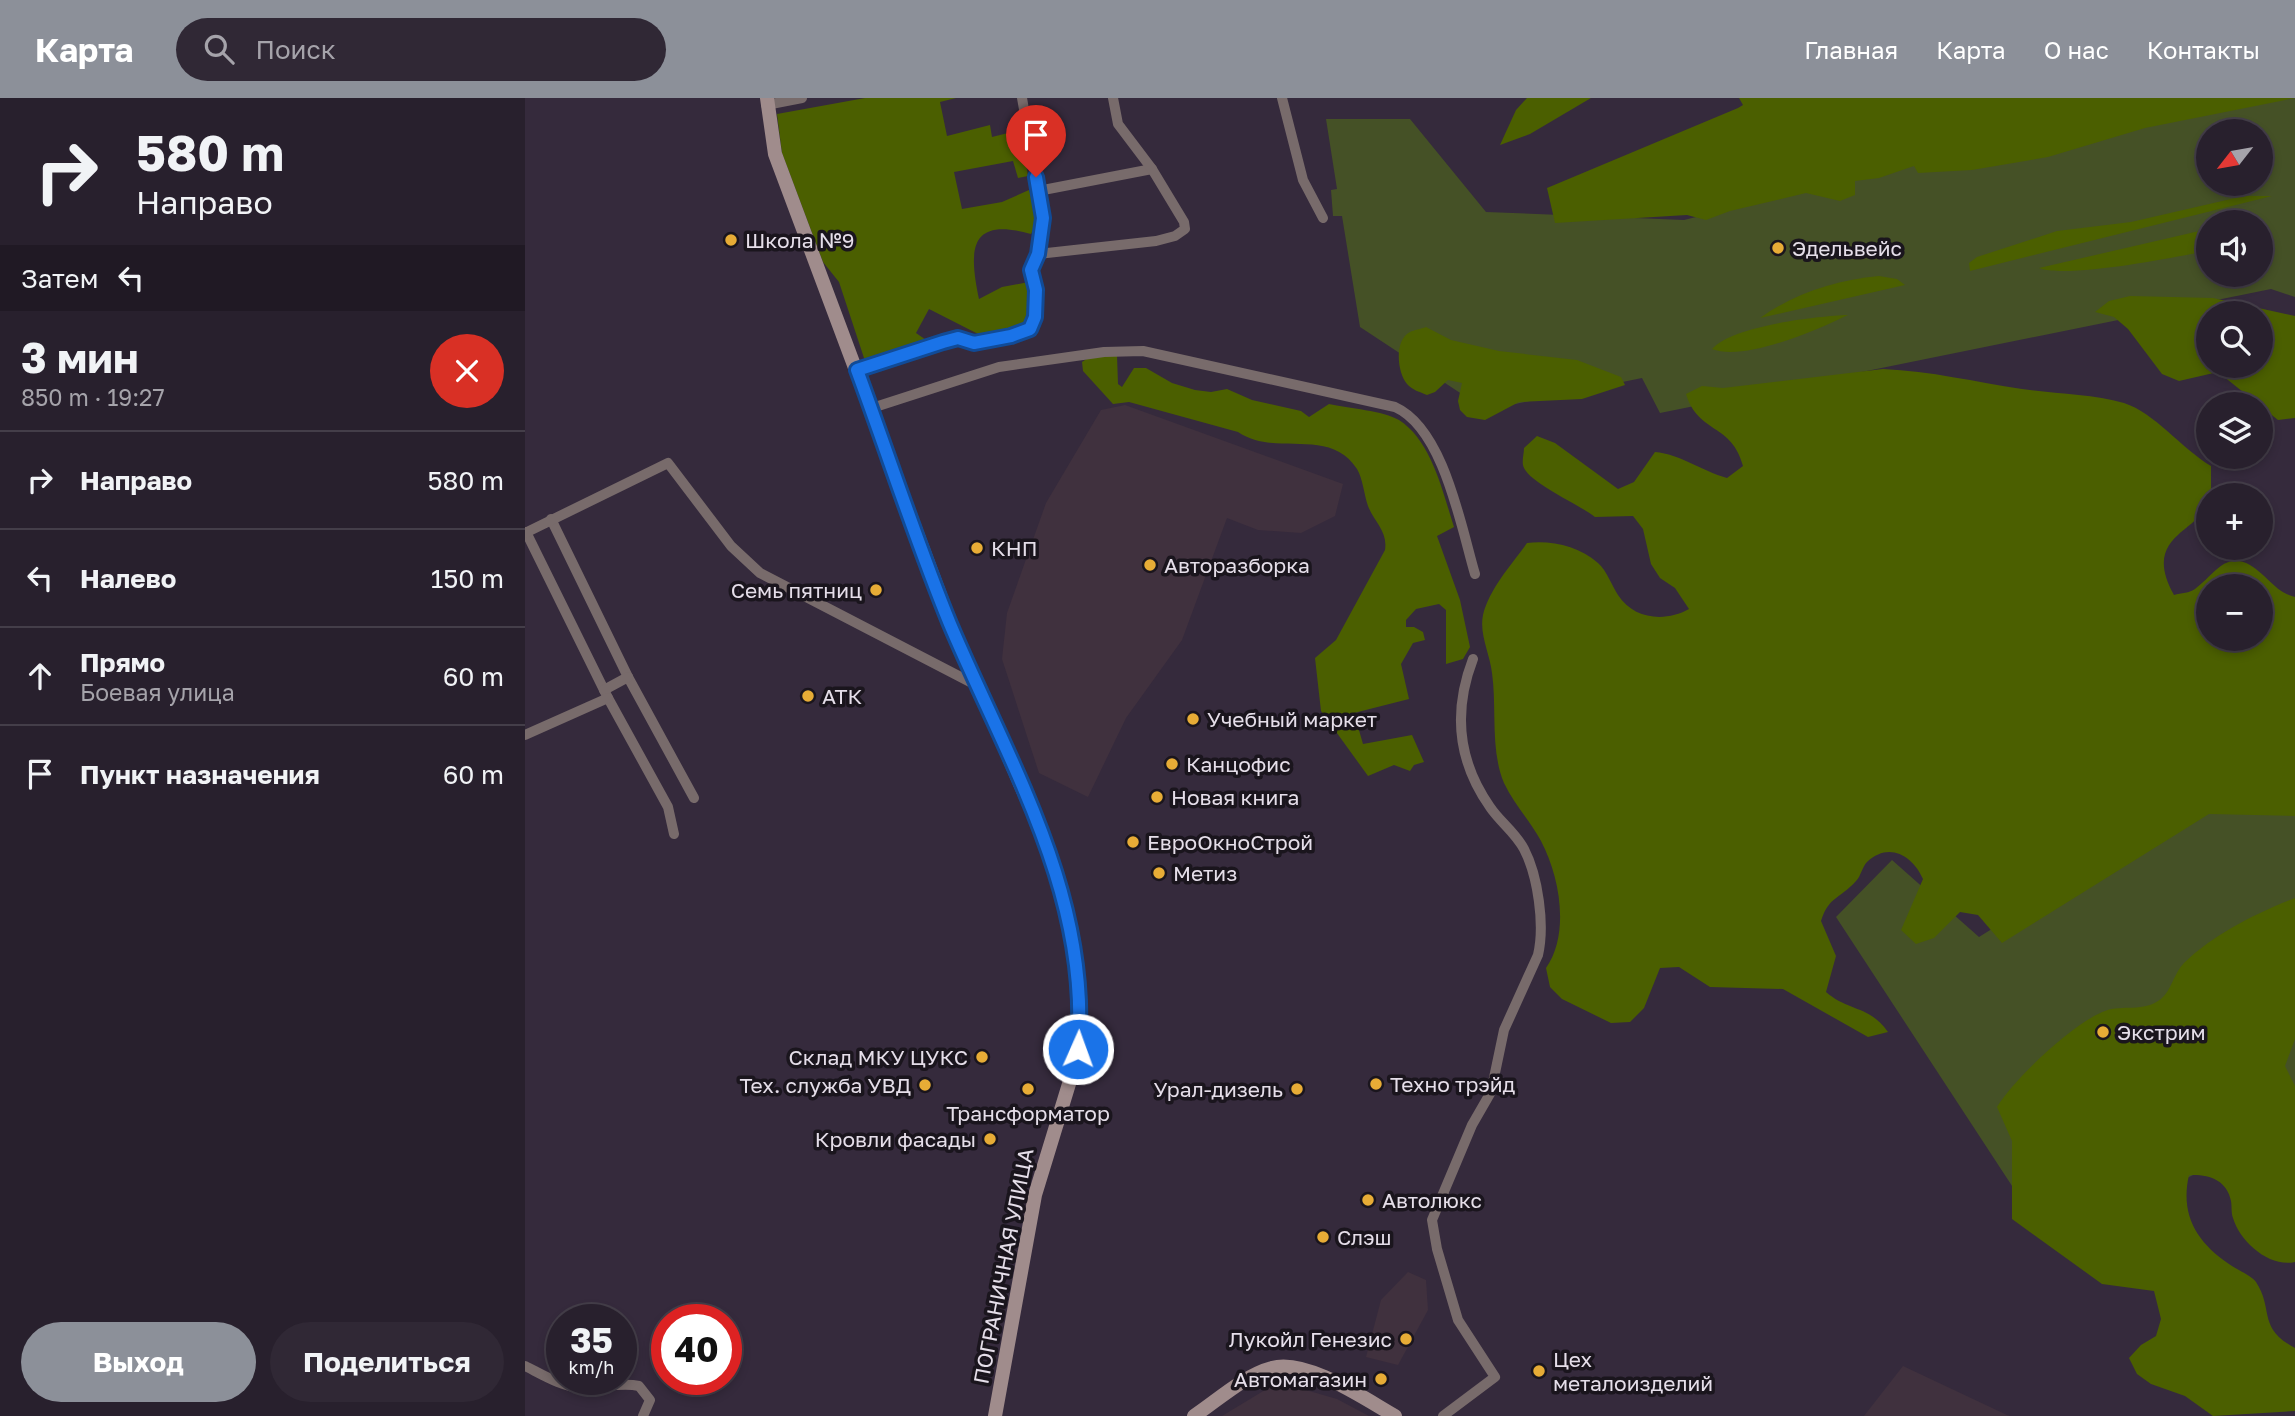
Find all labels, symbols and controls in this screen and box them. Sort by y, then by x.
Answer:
search box [176,18,666,81]
text: Карта [35,30,134,69]
icon: search [200,30,238,68]
text: Поиск [256,34,336,65]
text: Главная [1804,35,1898,64]
text: Карта [1936,35,2006,64]
text: О нас [2044,35,2109,64]
text: Контакты [2147,35,2260,64]
pin [1006,105,1066,177]
icon: arrive [1017,116,1055,154]
north arrow [2196,119,2273,196]
map controls [2196,119,2273,651]
text: 580 m [136,123,284,182]
icon: right [21,126,112,217]
text: Направо [136,183,273,221]
button: sound [2196,210,2273,287]
place label: Школа №9 [745,227,855,253]
marker: Школа №9 [723,232,739,248]
place label: Эдельвейс [1792,235,1902,261]
marker: Эдельвейс [1770,240,1786,256]
icon: left [112,259,150,297]
text: Затем [21,263,98,294]
button: search [2196,301,2273,378]
text: 3 мин [21,332,139,382]
button: close [430,334,504,408]
text: 850 m · 19:27 [21,383,165,411]
button: layers [2196,392,2273,469]
icon: right [21,461,59,499]
text: Направо [80,465,192,496]
text: 580 m [427,465,504,496]
button: + [2196,483,2273,560]
place label: КНП [991,535,1037,561]
marker: КНП [969,540,985,556]
place label: Авторазборка [1164,552,1310,578]
marker: Авторазборка [1142,557,1158,573]
icon: left [21,559,59,597]
text: Налево [80,563,176,594]
text: 150 m [431,563,504,594]
button: − [2196,574,2273,651]
place label: Семь пятниц [731,577,862,603]
marker: Семь пятниц [868,582,884,598]
text: Прямо [80,647,165,678]
icon: ahead [21,657,59,695]
text: 60 m [443,661,504,692]
text: Боевая улица [80,678,235,706]
place label: АТК [822,683,862,709]
marker: АТК [800,688,816,704]
place label: Учебный маркет [1207,706,1377,732]
marker: Учебный маркет [1185,711,1201,727]
place label: Канцофис [1186,751,1291,777]
icon: arrive [21,755,59,793]
marker: Канцофис [1164,756,1180,772]
text: Пункт назначения [80,759,320,790]
text: 60 m [443,759,504,790]
place label: Новая книга [1171,784,1299,810]
marker: Новая книга [1149,789,1165,805]
place label: ЕвроОкноСтрой [1147,829,1313,855]
marker: ЕвроОкноСтрой [1125,834,1141,850]
place label: Метиз [1173,860,1237,886]
marker: Метиз [1151,865,1167,881]
position arrow [1041,1012,1115,1086]
place label: Экстрим [2117,1019,2206,1045]
marker: Экстрим [2095,1024,2111,1040]
place label: Склад МКУ ЦУКС [789,1044,968,1070]
marker: Склад МКУ ЦУКС [974,1049,990,1065]
place label: Техно трэйд [1390,1071,1516,1097]
place label: Тех. служба УВД [739,1072,911,1098]
place label: Урал-дизель [1154,1076,1283,1102]
marker: Техно трэйд [1368,1076,1384,1092]
marker: Тех. служба УВД [917,1077,933,1093]
marker: Трансформатор [1020,1081,1036,1097]
marker: Урал-дизель [1289,1081,1305,1097]
place label: Трансформатор [946,1100,1110,1126]
place label: Кровли фасады [815,1126,976,1152]
marker: Кровли фасады [982,1131,998,1147]
street label: ПОГРАНИЧНАЯ УЛИЦА [967,1146,1039,1386]
place label: Автолюкс [1382,1187,1482,1213]
marker: Автолюкс [1360,1192,1376,1208]
place label: Слэш [1337,1224,1391,1250]
marker: Слэш [1315,1229,1331,1245]
speed limit sign: 40 [651,1304,742,1395]
text: 35 [570,1319,613,1361]
button: Выход [21,1322,256,1402]
button: Поделиться [270,1322,504,1402]
place label: Лукойл Генезис [1229,1326,1392,1352]
marker: Лукойл Генезис [1398,1331,1414,1347]
place label: Цех металоизделий [1553,1346,1713,1396]
text: km/h [569,1356,614,1378]
marker: Цех металоизделий [1531,1363,1547,1379]
place label: Автомагазин [1234,1366,1367,1392]
marker: Автомагазин [1373,1371,1389,1387]

